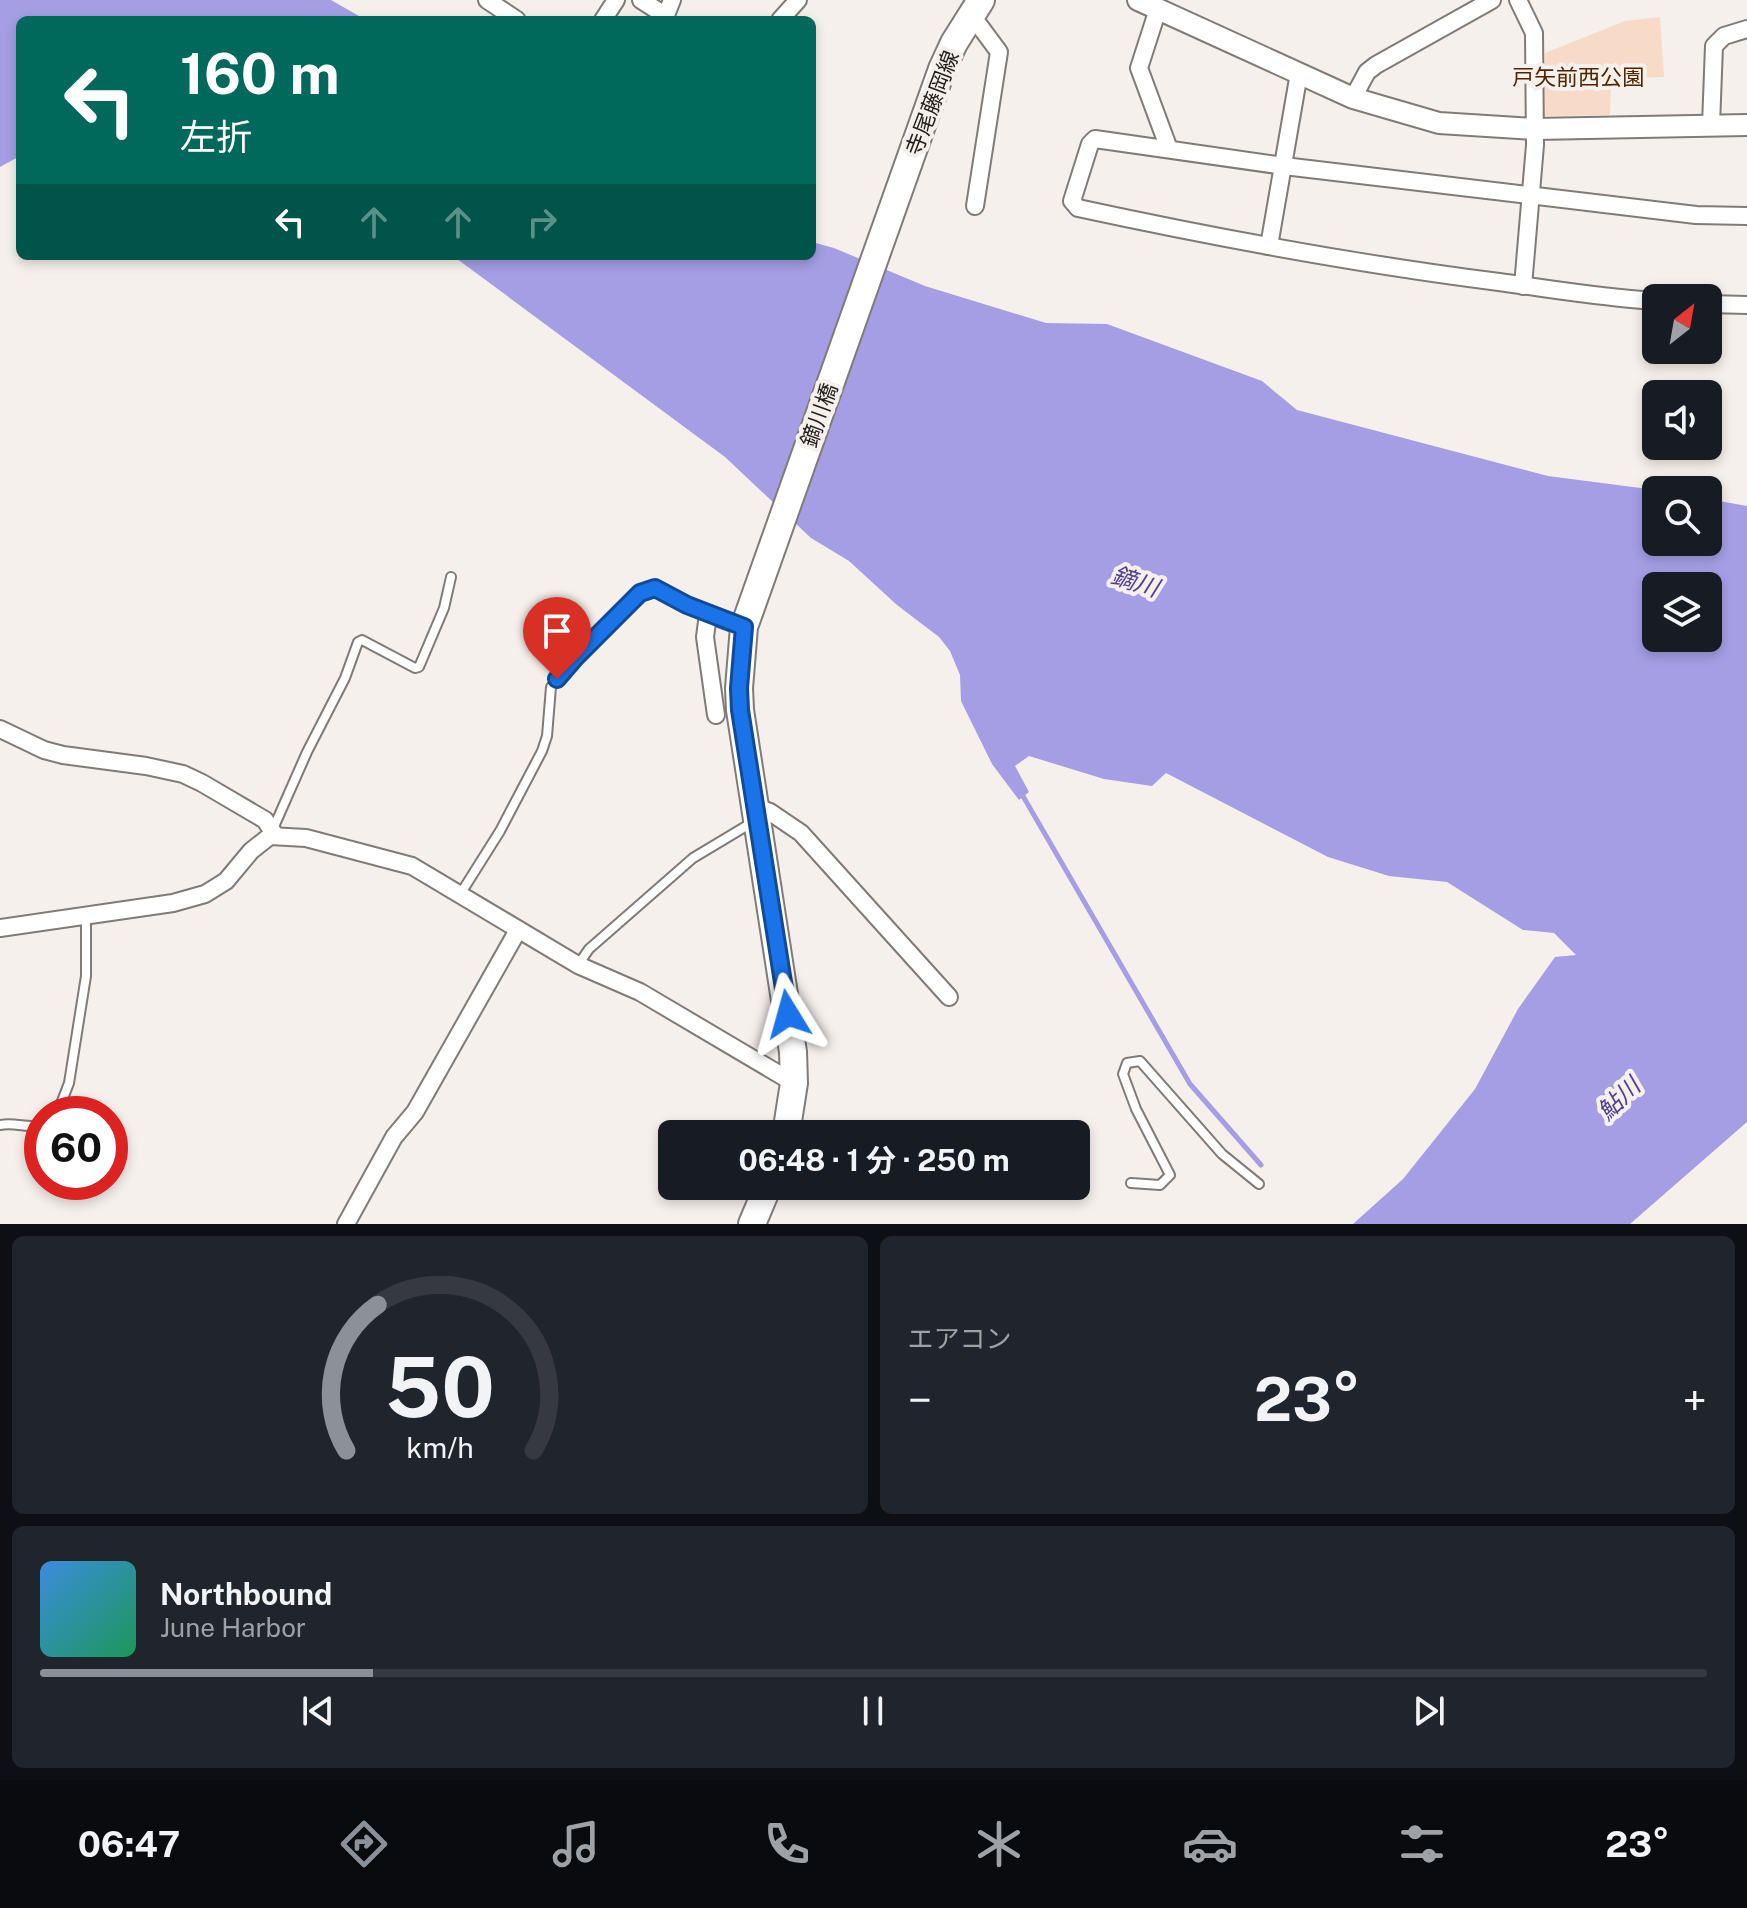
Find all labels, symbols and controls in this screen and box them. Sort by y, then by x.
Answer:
text: 160 m [180,41,340,107]
street label: 寺尾藤岡線 [900,47,964,159]
icon: left [48,48,152,152]
park label: 戸矢前西公園 [1512,64,1644,90]
text: 左折 [180,116,252,158]
icon: left [268,200,312,244]
icon: ahead [352,200,396,244]
icon: ahead [436,200,480,244]
icon: right [520,200,564,244]
north arrow [1642,284,1722,364]
map controls [1642,284,1722,652]
street label: 鏑川橋 [795,380,843,450]
button: sound [1642,380,1722,460]
button: search [1642,476,1722,556]
water label: 鏑川 [1108,560,1165,603]
button: layers [1642,572,1722,652]
pin [523,597,591,679]
icon: arrive [535,609,579,653]
position arrow [746,972,830,1056]
water label: 鮎川 [1591,1069,1647,1125]
speed limit sign: 60 [24,1096,128,1200]
text: 06:48 · 1 分 · 250 m [738,1142,1010,1178]
text: エアコン [908,1323,1012,1354]
text: 50 [385,1338,495,1436]
text: 23° [1254,1364,1360,1435]
text: − [908,1374,932,1426]
text: + [1683,1374,1707,1426]
text: km/h [406,1431,473,1464]
text: Northbound [160,1576,332,1612]
text: June Harbor [160,1612,306,1643]
icon: previous [296,1689,340,1733]
icon: pause [851,1689,895,1733]
icon: next [1407,1689,1451,1733]
icon: directions [336,1816,392,1872]
icon: music [548,1816,604,1872]
icon: phone [759,1816,815,1872]
icon: climate [971,1816,1027,1872]
icon: car [1182,1816,1238,1872]
icon: filters [1394,1816,1450,1872]
text: 06:47 [78,1823,180,1865]
text: 23° [1605,1823,1669,1865]

